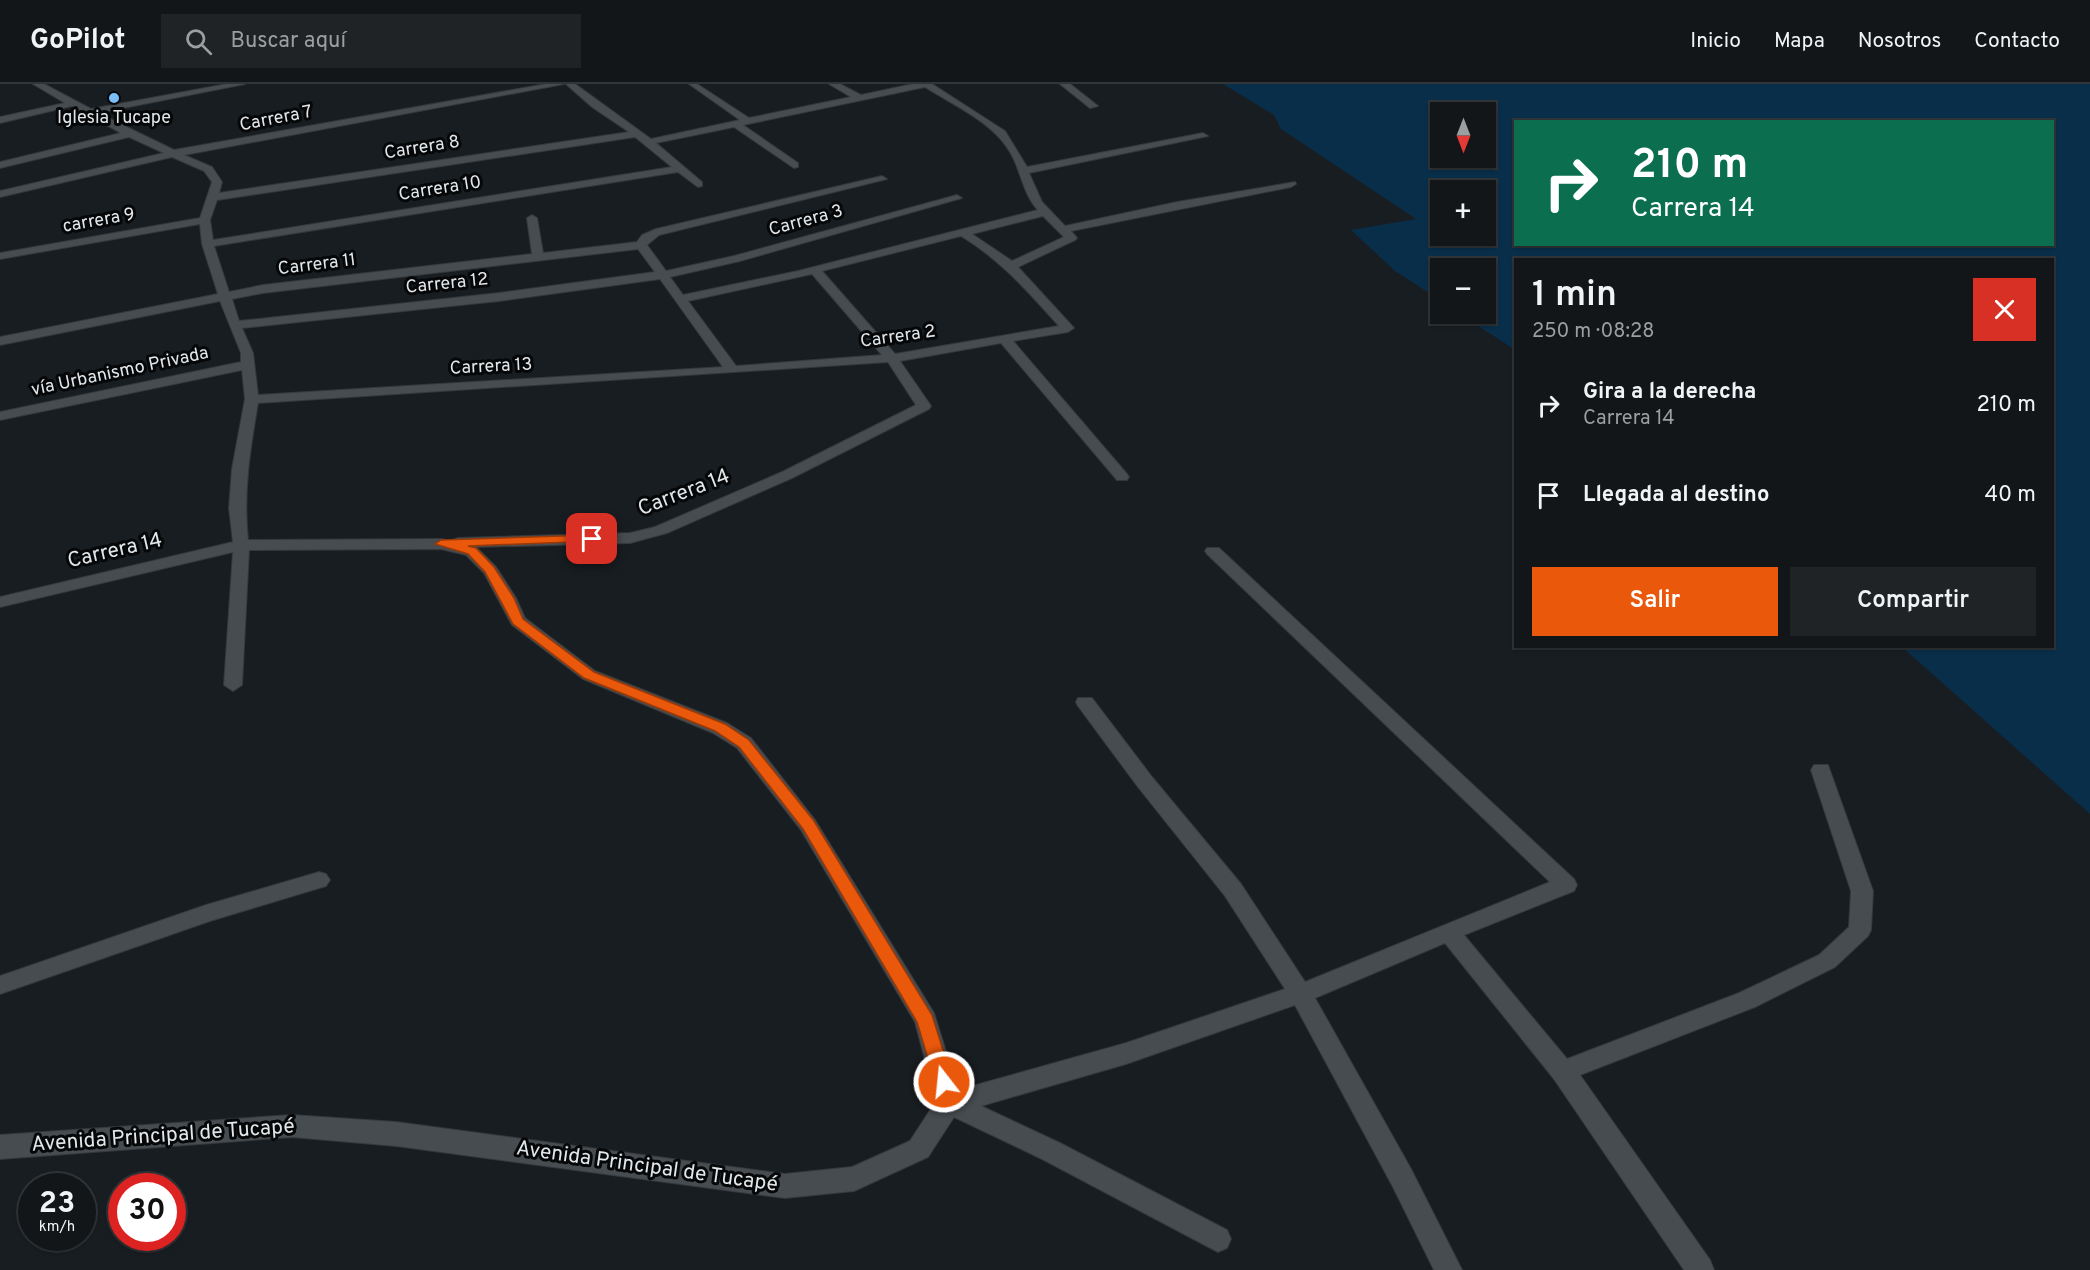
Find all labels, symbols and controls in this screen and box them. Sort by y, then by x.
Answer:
search box [161,14,581,68]
text: GoPilot [30,23,125,59]
icon: search [182,25,215,58]
text: Buscar aquí [230,28,346,55]
text: Inicio [1690,28,1741,55]
text: Mapa [1774,28,1825,55]
text: Nosotros [1858,28,1941,55]
text: Contacto [1974,28,2060,55]
marker: Iglesia Tucape [107,91,121,105]
street label: Carrera 7 [238,101,314,137]
north arrow [1430,102,1496,168]
map controls [1430,102,1496,324]
place label: Iglesia Tucape [57,107,171,130]
street label: Carrera 8 [383,131,461,165]
text: 210 m [1631,140,1748,193]
icon: right [1532,144,1610,222]
street label: Carrera 10 [397,171,483,207]
button: + [1430,180,1496,246]
text: Carrera 14 [1631,192,1755,226]
street label: Carrera 3 [766,200,846,242]
street label: carrera 9 [61,203,137,239]
street label: Carrera 11 [277,249,357,281]
button: − [1430,258,1496,324]
street label: Carrera 12 [405,268,489,300]
text: 1 min [1532,273,1617,319]
button: close [1973,278,2036,341]
text: 250 m · 08:28 [1532,319,1655,345]
street label: Carrera 2 [859,320,937,354]
street label: vía Urbanismo Privada [29,342,211,402]
street label: Carrera 13 [449,353,533,381]
text: Gira a la derecha [1583,379,1756,406]
icon: right [1532,389,1565,422]
text: 210 m [1976,392,2036,419]
text: Carrera 14 [1583,406,1675,432]
street label: Carrera 14 [634,463,734,523]
icon: arrive [1532,479,1565,512]
text: Llegada al destino [1583,482,1769,509]
text: 40 m [1984,482,2036,509]
pin [566,513,617,564]
icon: arrive [575,522,608,555]
street label: Carrera 14 [65,527,165,575]
button: Salir [1532,567,1778,636]
button: Compartir [1790,567,2036,636]
position arrow [912,1050,976,1114]
street label: Avenida Principal de Tucapé [30,1113,296,1159]
street label: Avenida Principal de Tucapé [514,1135,780,1199]
speed limit sign: 30 [108,1173,186,1251]
text: 23 [39,1186,75,1223]
text: km/h [39,1218,75,1237]

